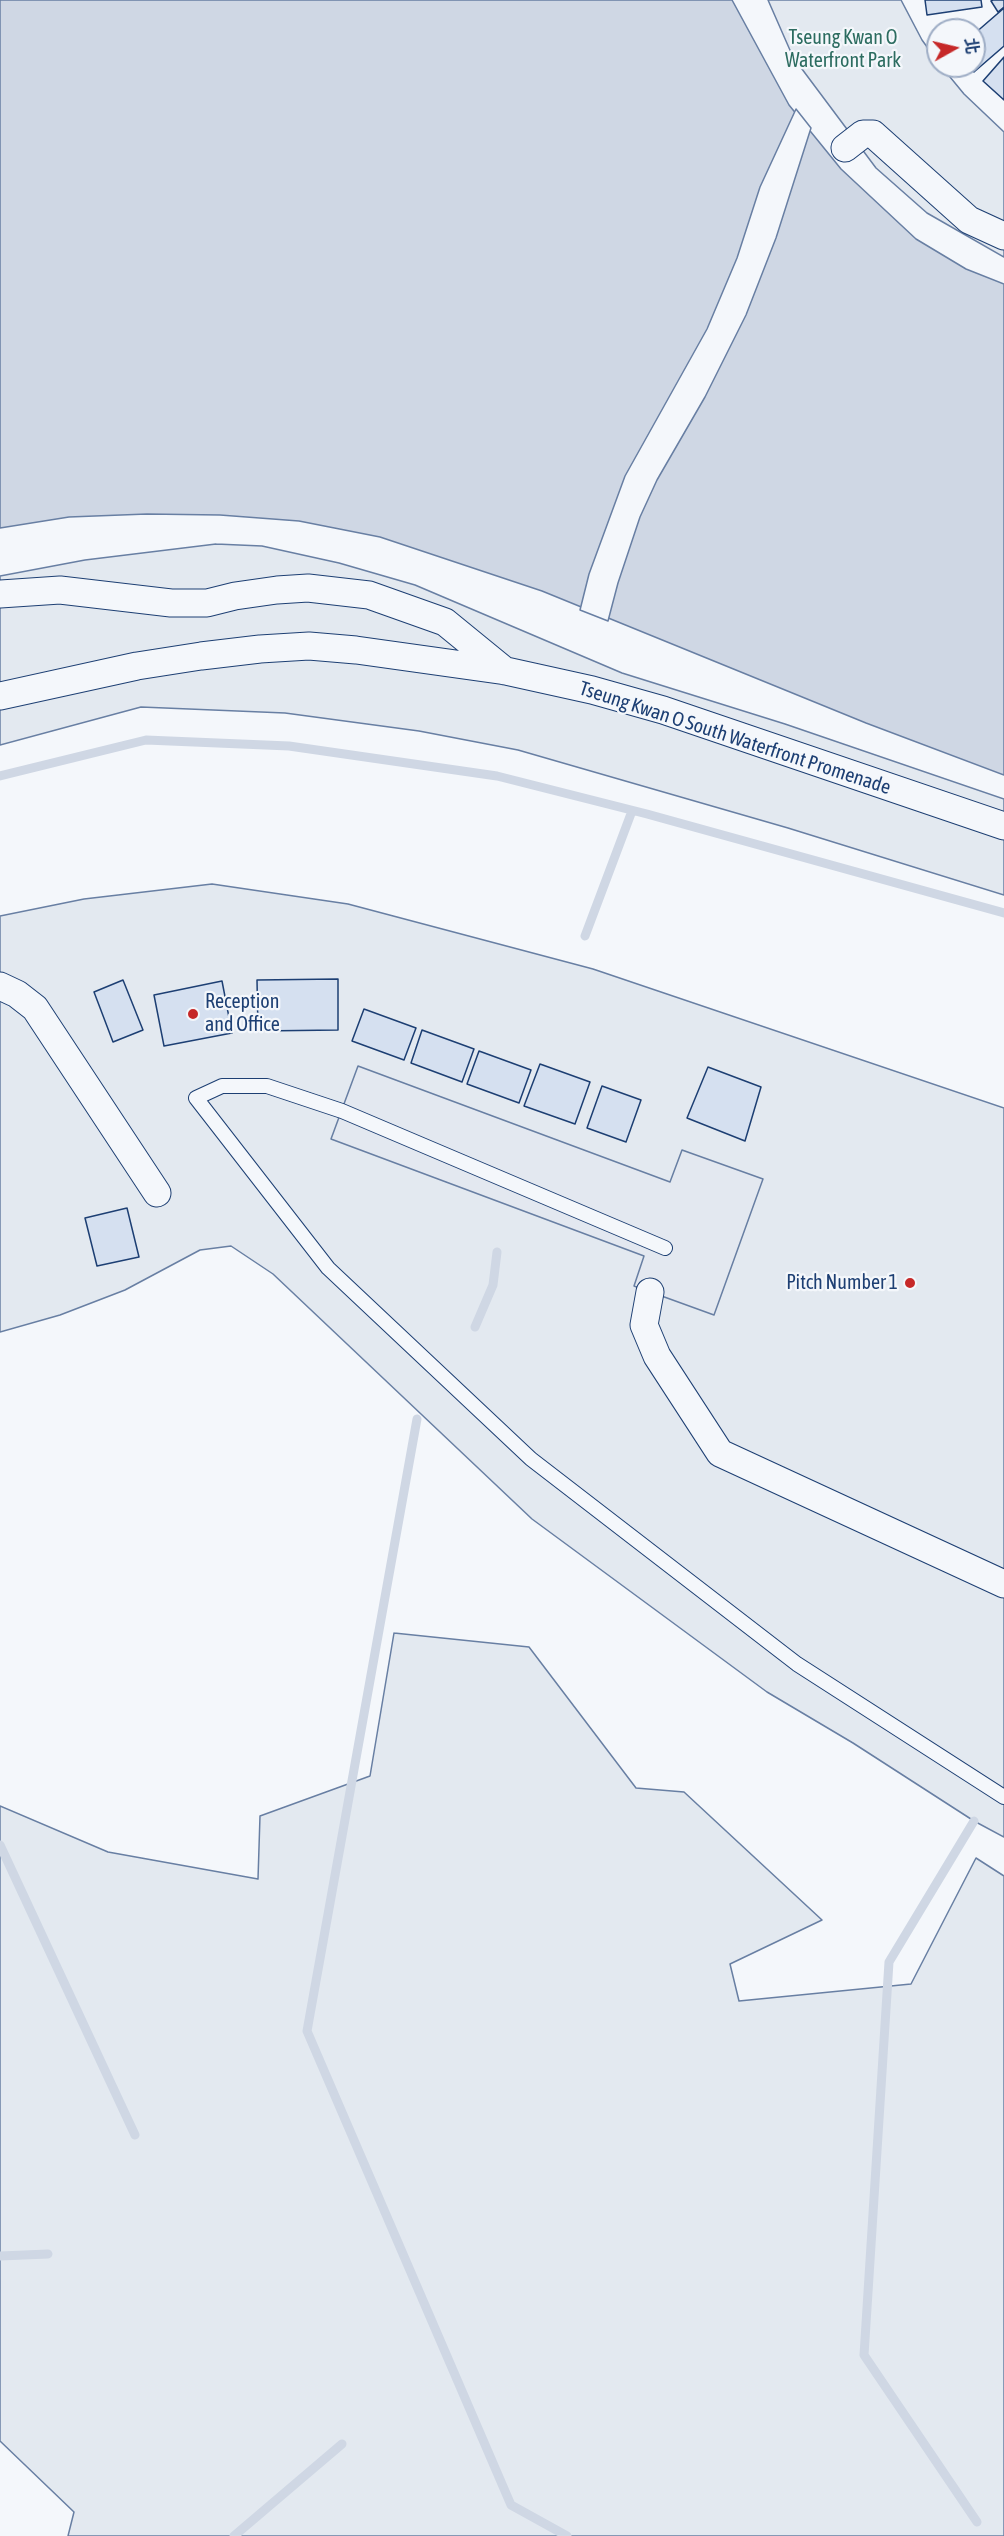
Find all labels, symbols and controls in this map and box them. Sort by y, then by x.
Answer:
north arrow [926,18,986,78]
park label: Tseung Kwan O Waterfront Park [785,26,901,73]
text: 北 [962,37,982,55]
street label: Tseung Kwan O South Waterfront Promenade [576,676,894,800]
place label: Reception and Office [205,990,280,1037]
marker: Reception and Office [186,1007,200,1021]
place label: Pitch Number 1 [786,1271,898,1295]
marker: Pitch Number 1 [903,1276,917,1290]

